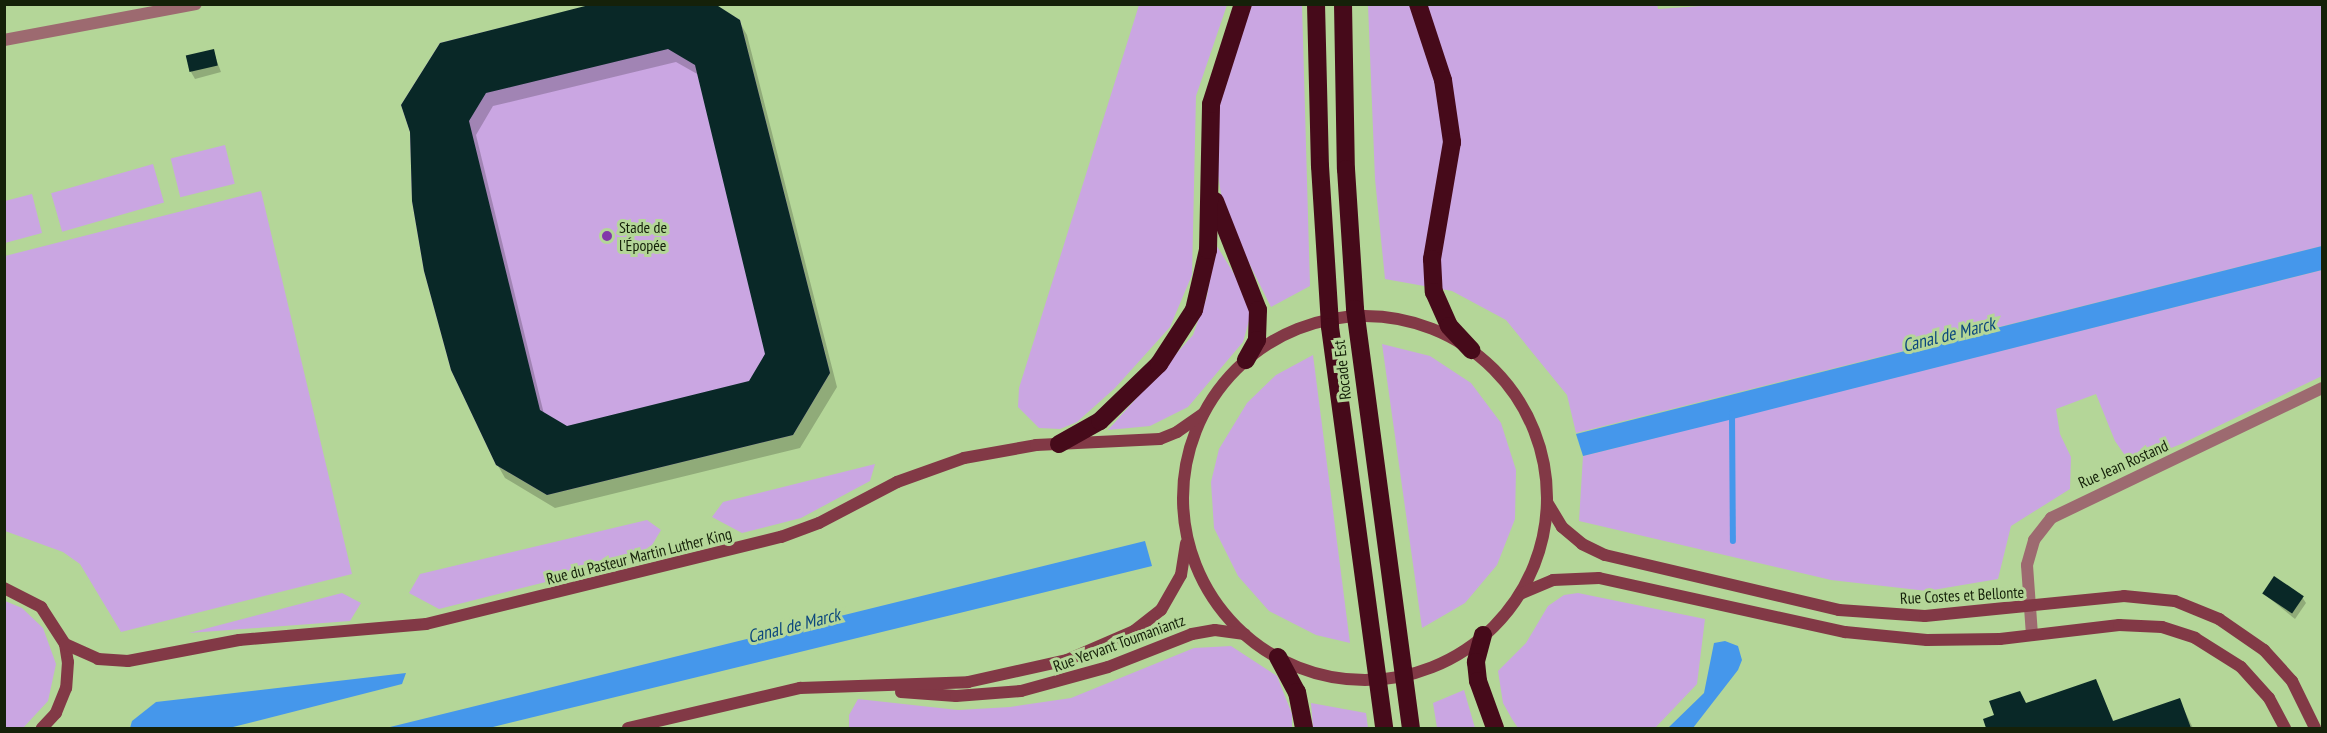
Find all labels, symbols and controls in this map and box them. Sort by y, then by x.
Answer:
place label: Stade de l'Épopée [619,217,667,255]
marker: Stade de l'Épopée [600,229,614,243]
water label: Canal de Marck [1901,313,1997,357]
street label: Rocade Est [1329,339,1355,401]
street label: Rue Jean Rostand [2075,436,2171,492]
street label: Rue du Pasteur Martin Luther King [544,524,734,588]
street label: Rue Costes et Bellonte [1899,582,2025,608]
water label: Canal de Marck [746,604,842,648]
street label: Rue Yervant Toumaniantz [1050,610,1188,676]

